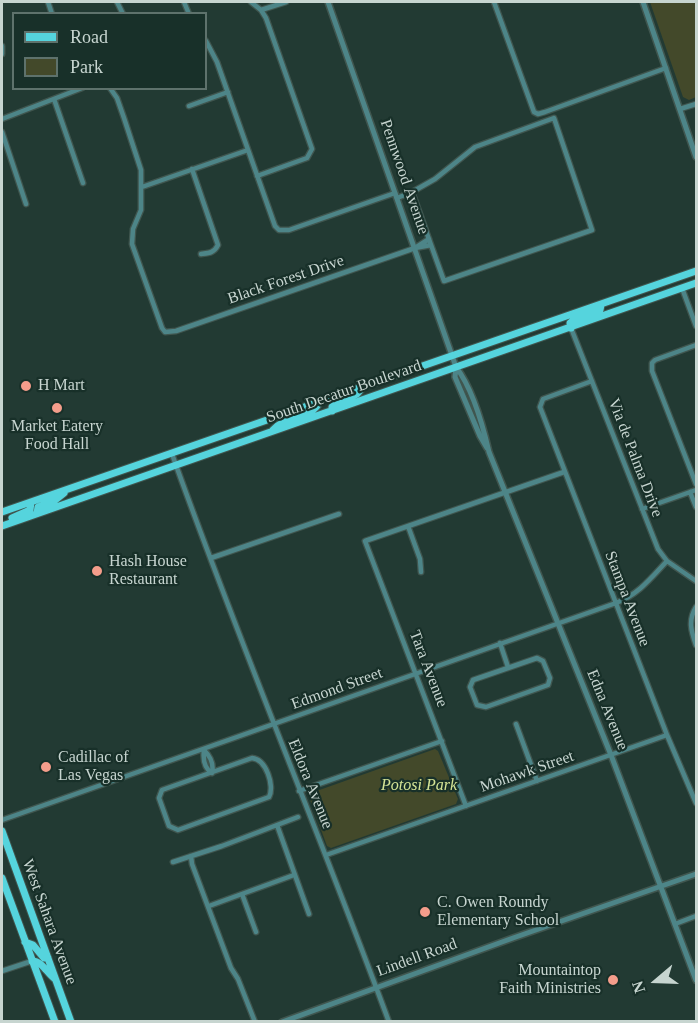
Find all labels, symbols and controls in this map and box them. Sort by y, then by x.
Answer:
legend [12,12,207,90]
text: Road [70,27,108,47]
text: Park [70,57,103,77]
street label: Pennwood Avenue [375,117,433,237]
street label: Black Forest Drive [225,251,347,309]
street label: South Decatur Boulevard [264,356,424,428]
place label: H Mart [38,376,85,396]
marker: H Mart [19,379,33,393]
street label: Via de Palma Drive [604,396,666,520]
marker: Market Eatery Food Hall [50,401,64,415]
place label: Market Eatery Food Hall [11,417,103,455]
street label: Stampa Avenue [600,549,654,649]
place label: Hash House Restaurant [109,552,187,590]
marker: Hash House Restaurant [90,564,104,578]
street label: Tara Avenue [405,628,451,710]
street label: Edmond Street [289,664,385,714]
street label: Edna Avenue [582,667,632,753]
street label: Eldora Avenue [283,736,337,832]
street label: Mohawk Street [477,747,577,797]
place label: Cadillac of Las Vegas [58,748,129,786]
marker: Cadillac of Las Vegas [39,760,53,774]
park label: Potosi Park [381,776,457,796]
street label: West Sahara Avenue [17,857,81,987]
place label: C. Owen Roundy Elementary School [437,893,559,931]
marker: C. Owen Roundy Elementary School [418,905,432,919]
street label: Lindell Road [374,935,460,981]
north arrow [626,951,686,1011]
place label: Mountaintop Faith Ministries [499,961,601,999]
marker: Mountaintop Faith Ministries [606,973,620,987]
text: N [629,979,648,995]

